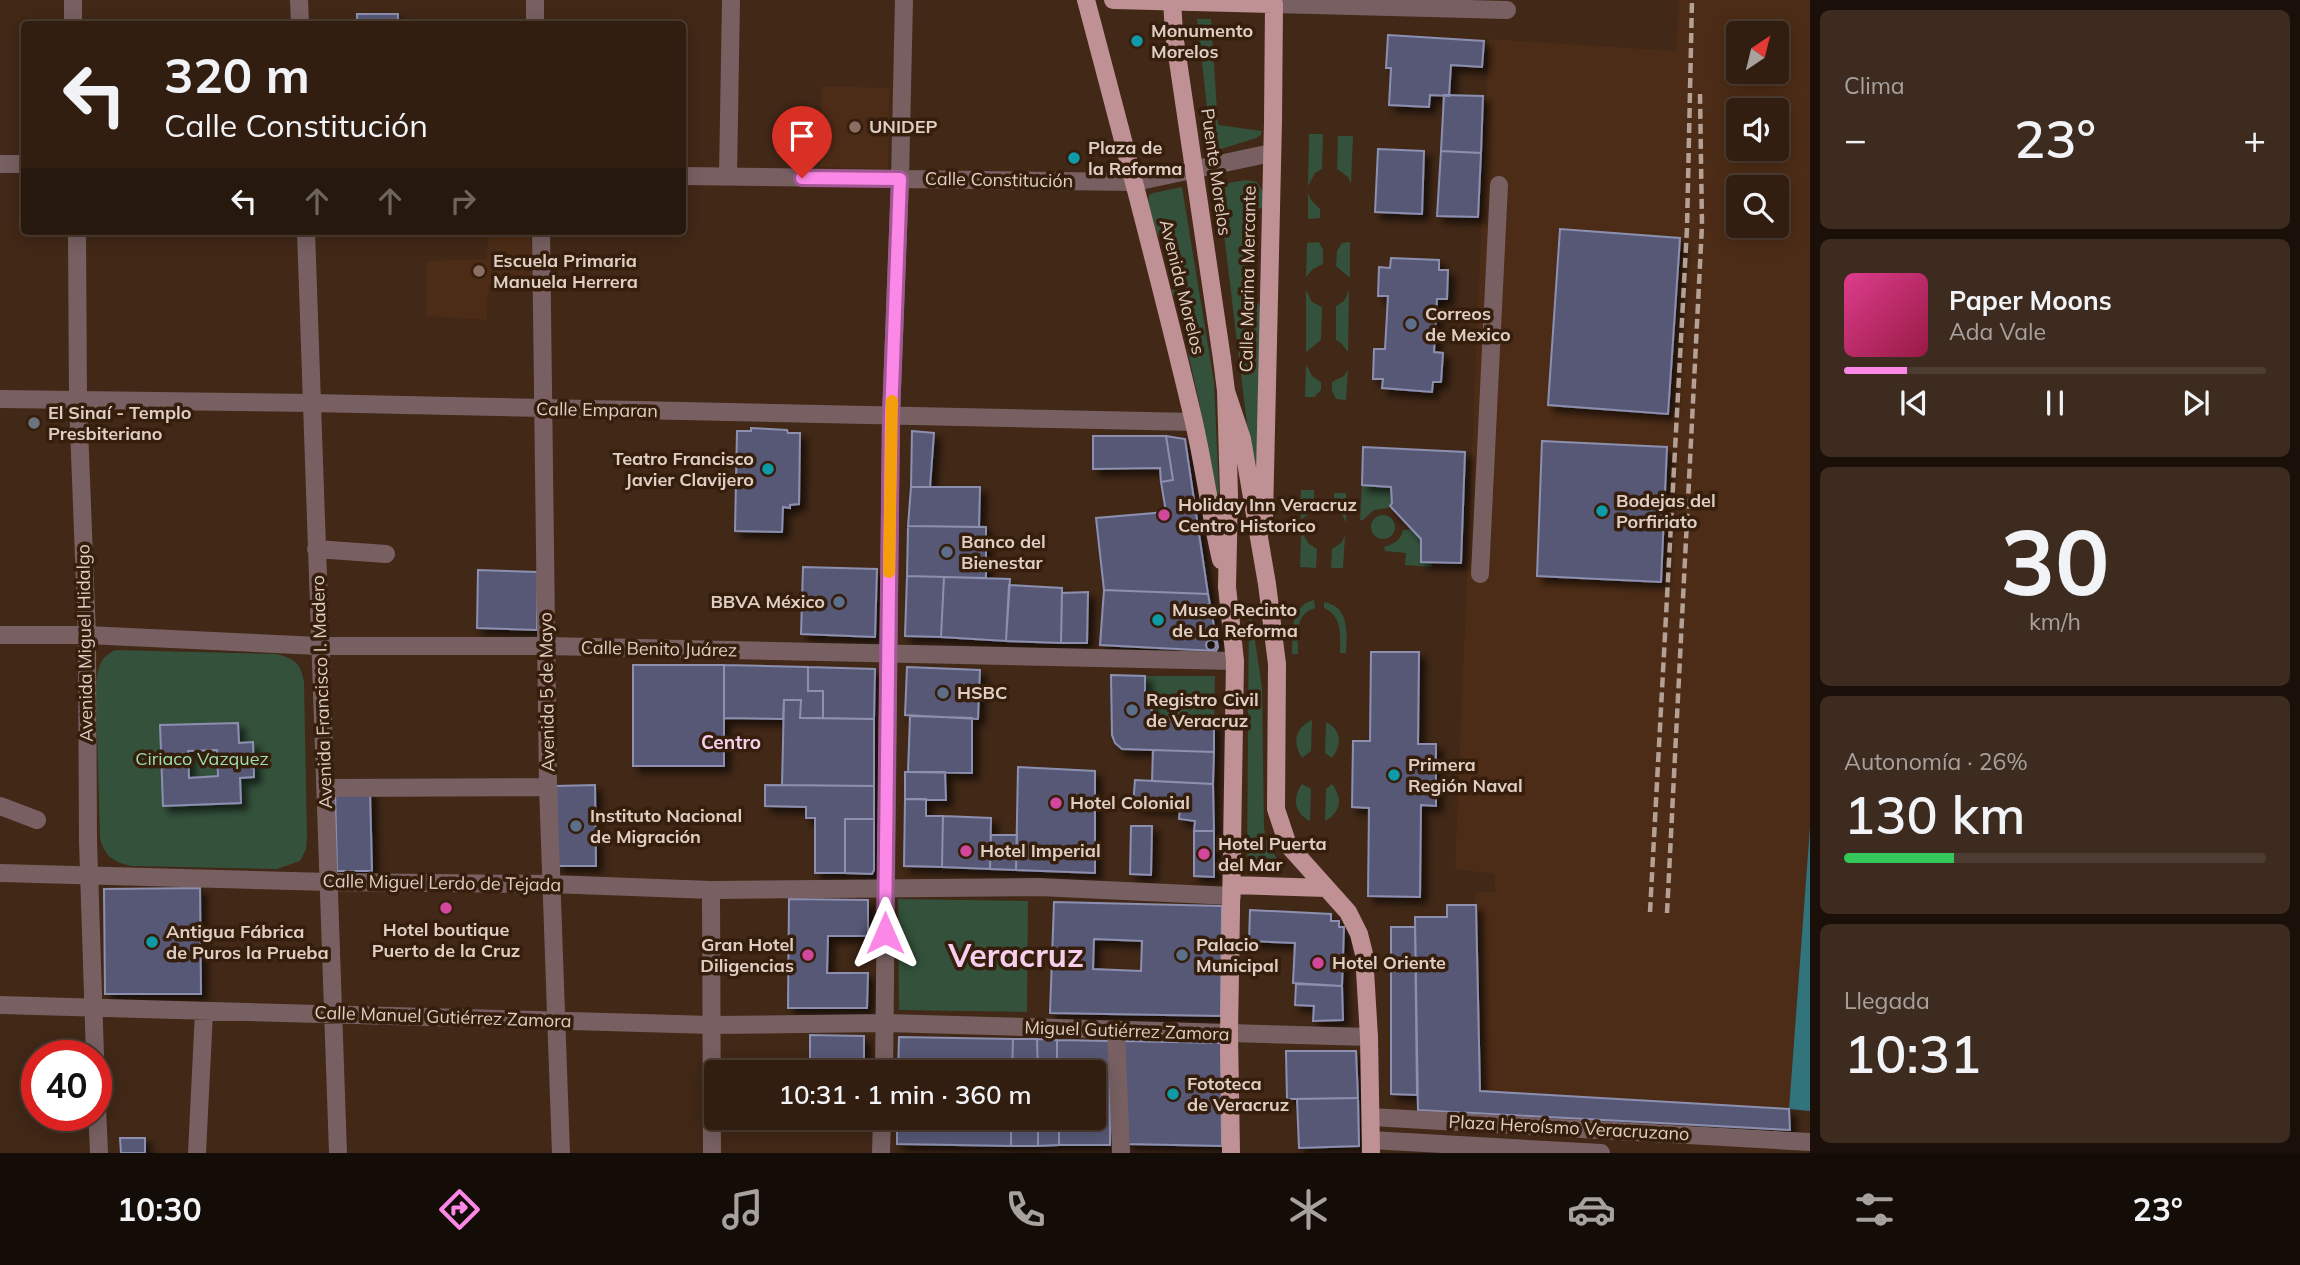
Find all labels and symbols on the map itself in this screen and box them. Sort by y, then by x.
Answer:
place label: Monumento Morelos [1151,19,1253,63]
north arrow [1726,21,1788,84]
marker: Monumento Morelos [1129,33,1145,49]
pin [772,106,832,178]
street label: Puente Morelos [1196,107,1237,237]
place label: UNIDEP [869,115,937,138]
marker: UNIDEP [847,119,863,135]
place label: Plaza de la Reforma [1088,136,1182,180]
marker: Plaza de la Reforma [1066,150,1082,166]
street label: Calle Constitución [925,167,1073,192]
street label: Calle Marina Mercante [1234,185,1261,373]
street label: Avenida Morelos [1155,217,1210,357]
place label: Escuela Primaria Manuela Herrera [493,249,638,293]
marker: Escuela Primaria Manuela Herrera [471,263,487,279]
place label: Correos de Mexico [1425,302,1511,346]
marker: Correos de Mexico [1403,316,1419,332]
street label: Calle Emparan [536,397,658,422]
place label: El Sinaí - Templo Presbiteriano [48,401,191,445]
marker: El Sinaí - Templo Presbiteriano [26,415,42,431]
place label: Teatro Francisco Javier Clavijero [612,447,754,491]
marker: Teatro Francisco Javier Clavijero [760,461,776,477]
place label: Bodejas del Porfiriato [1616,489,1716,533]
place label: Holiday Inn Veracruz Centro Historico [1178,493,1357,537]
marker: Bodejas del Porfiriato [1594,503,1610,519]
marker: Holiday Inn Veracruz Centro Historico [1156,507,1172,523]
place label: Banco del Bienestar [961,530,1046,574]
street label: Avenida Miguel Hidalgo [71,544,98,742]
marker: Banco del Bienestar [939,544,955,560]
street label: Avenida Francisco I. Madero [306,575,337,809]
place label: BBVA México [710,590,825,613]
marker: BBVA México [831,594,847,610]
place label: Museo Recinto de La Reforma [1172,598,1298,642]
street label: Avenida 5 de Mayo [534,612,559,772]
marker: Museo Recinto de La Reforma [1150,612,1166,628]
street label: Calle Benito Juárez [581,636,737,661]
place label: HSBC [957,681,1007,704]
marker: HSBC [935,685,951,701]
place label: Registro Civil de Veracruz [1146,688,1259,732]
marker: Registro Civil de Veracruz [1124,702,1140,718]
district label: Centro [701,730,761,754]
park label: Ciriaco Vazquez [135,747,269,770]
place label: Primera Región Naval [1408,753,1523,797]
marker: Primera Región Naval [1386,767,1402,783]
place label: Hotel Colonial [1070,791,1190,814]
marker: Hotel Colonial [1048,795,1064,811]
place label: Instituto Nacional de Migración [590,804,742,848]
marker: Instituto Nacional de Migración [568,818,584,834]
place label: Hotel Puerta del Mar [1218,832,1327,876]
place label: Hotel Imperial [980,839,1101,862]
marker: Hotel Imperial [958,843,974,859]
marker: Hotel Puerta del Mar [1196,846,1212,862]
street label: Calle Miguel Lerdo de Tejada [323,869,561,896]
position arrow [848,896,922,970]
marker: Hotel boutique Puerto de la Cruz [438,900,454,916]
place label: Hotel boutique Puerto de la Cruz [372,918,520,962]
place label: Antigua Fábrica de Puros la Prueba [166,920,329,964]
place label: Gran Hotel Diligencias [700,933,794,977]
place label: Palacio Municipal [1196,933,1279,977]
marker: Antigua Fábrica de Puros la Prueba [144,934,160,950]
district label: Veracruz [947,935,1084,975]
marker: Gran Hotel Diligencias [800,947,816,963]
marker: Palacio Municipal [1174,947,1190,963]
place label: Hotel Oriente [1332,951,1446,974]
marker: Hotel Oriente [1310,955,1326,971]
street label: Calle Manuel Gutiérrez Zamora [314,1001,572,1032]
street label: Miguel Gutiérrez Zamora [1024,1015,1230,1046]
speed limit sign: 40 [21,1040,112,1131]
place label: Fototeca de Veracruz [1187,1072,1289,1116]
marker: Fototeca de Veracruz [1165,1086,1181,1102]
street label: Plaza Heroísmo Veracruzano [1448,1110,1690,1145]

